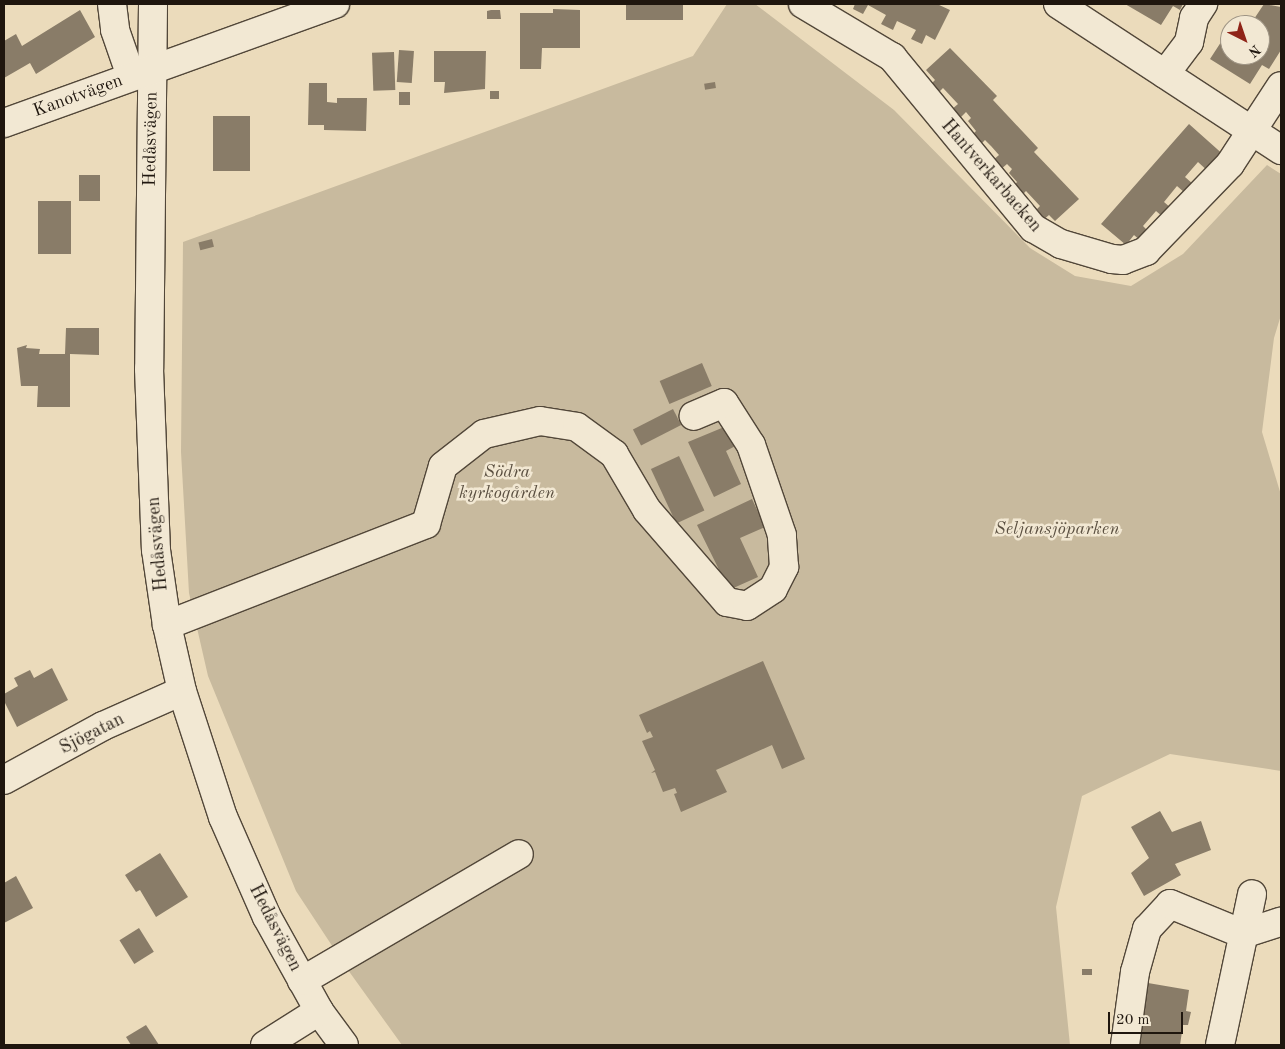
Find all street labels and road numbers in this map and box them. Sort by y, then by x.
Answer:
street label: Kanotvägen [30,70,126,122]
street label: Hedåsvägen [139,91,163,187]
street label: Hantverkarbacken [936,115,1046,237]
street label: Hedåsvägen [143,496,173,592]
street label: Sjögatan [56,709,128,759]
street label: Hedåsvägen [244,881,306,975]

